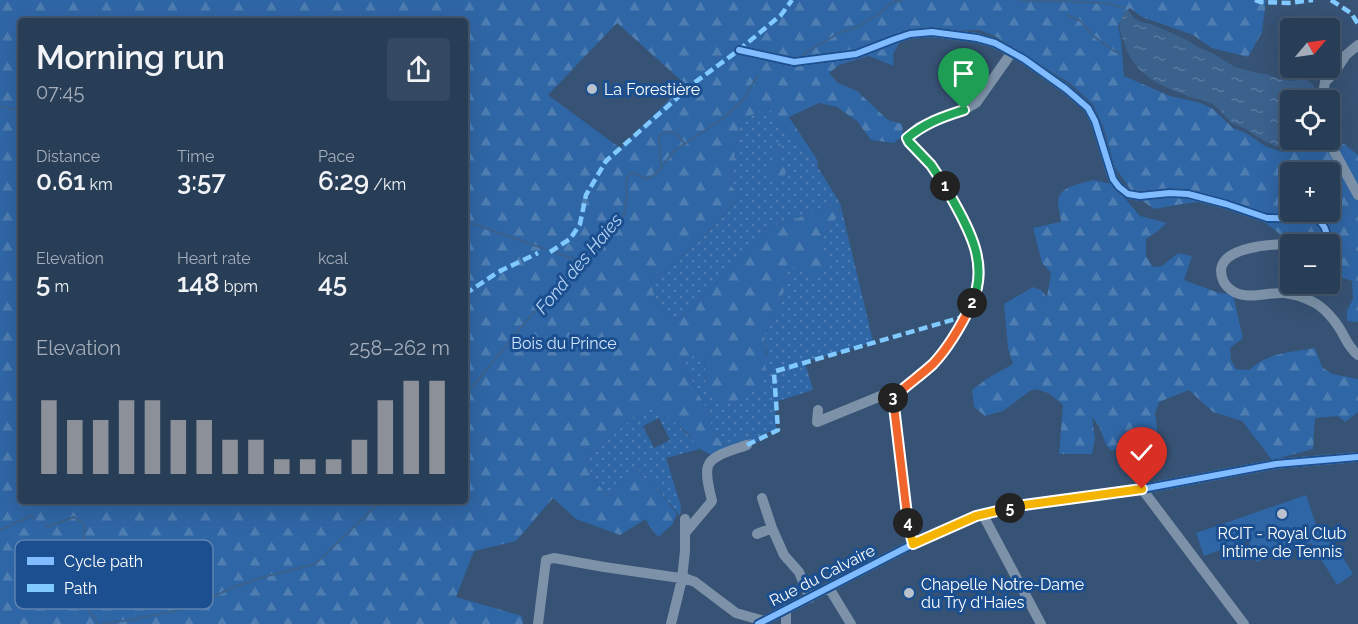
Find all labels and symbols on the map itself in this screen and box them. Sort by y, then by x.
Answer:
north arrow [1280,18,1340,78]
pin [938,48,989,110]
place label: La Forestière [604,80,700,99]
marker: La Forestière [585,82,599,96]
pin: 1 [930,171,960,201]
water label: Fond des Haies [531,209,627,318]
pin: 2 [957,288,987,318]
park label: Bois du Prince [511,334,617,353]
pin: 3 [878,383,908,413]
pin [1116,427,1167,489]
pin: 5 [995,493,1025,523]
marker: RCIT - Royal Club Intime de Tennis [1275,507,1289,521]
pin: 4 [893,508,923,538]
place label: RCIT - Royal Club Intime de Tennis [1218,524,1347,561]
legend [15,540,213,609]
street label: Rue du Calvaire [766,541,878,610]
text: Cycle path [64,552,143,571]
place label: Chapelle Notre-Dame du Try d'Haies [921,575,1084,612]
text: Path [64,579,97,598]
marker: Chapelle Notre-Dame du Try d'Haies [902,586,916,600]

